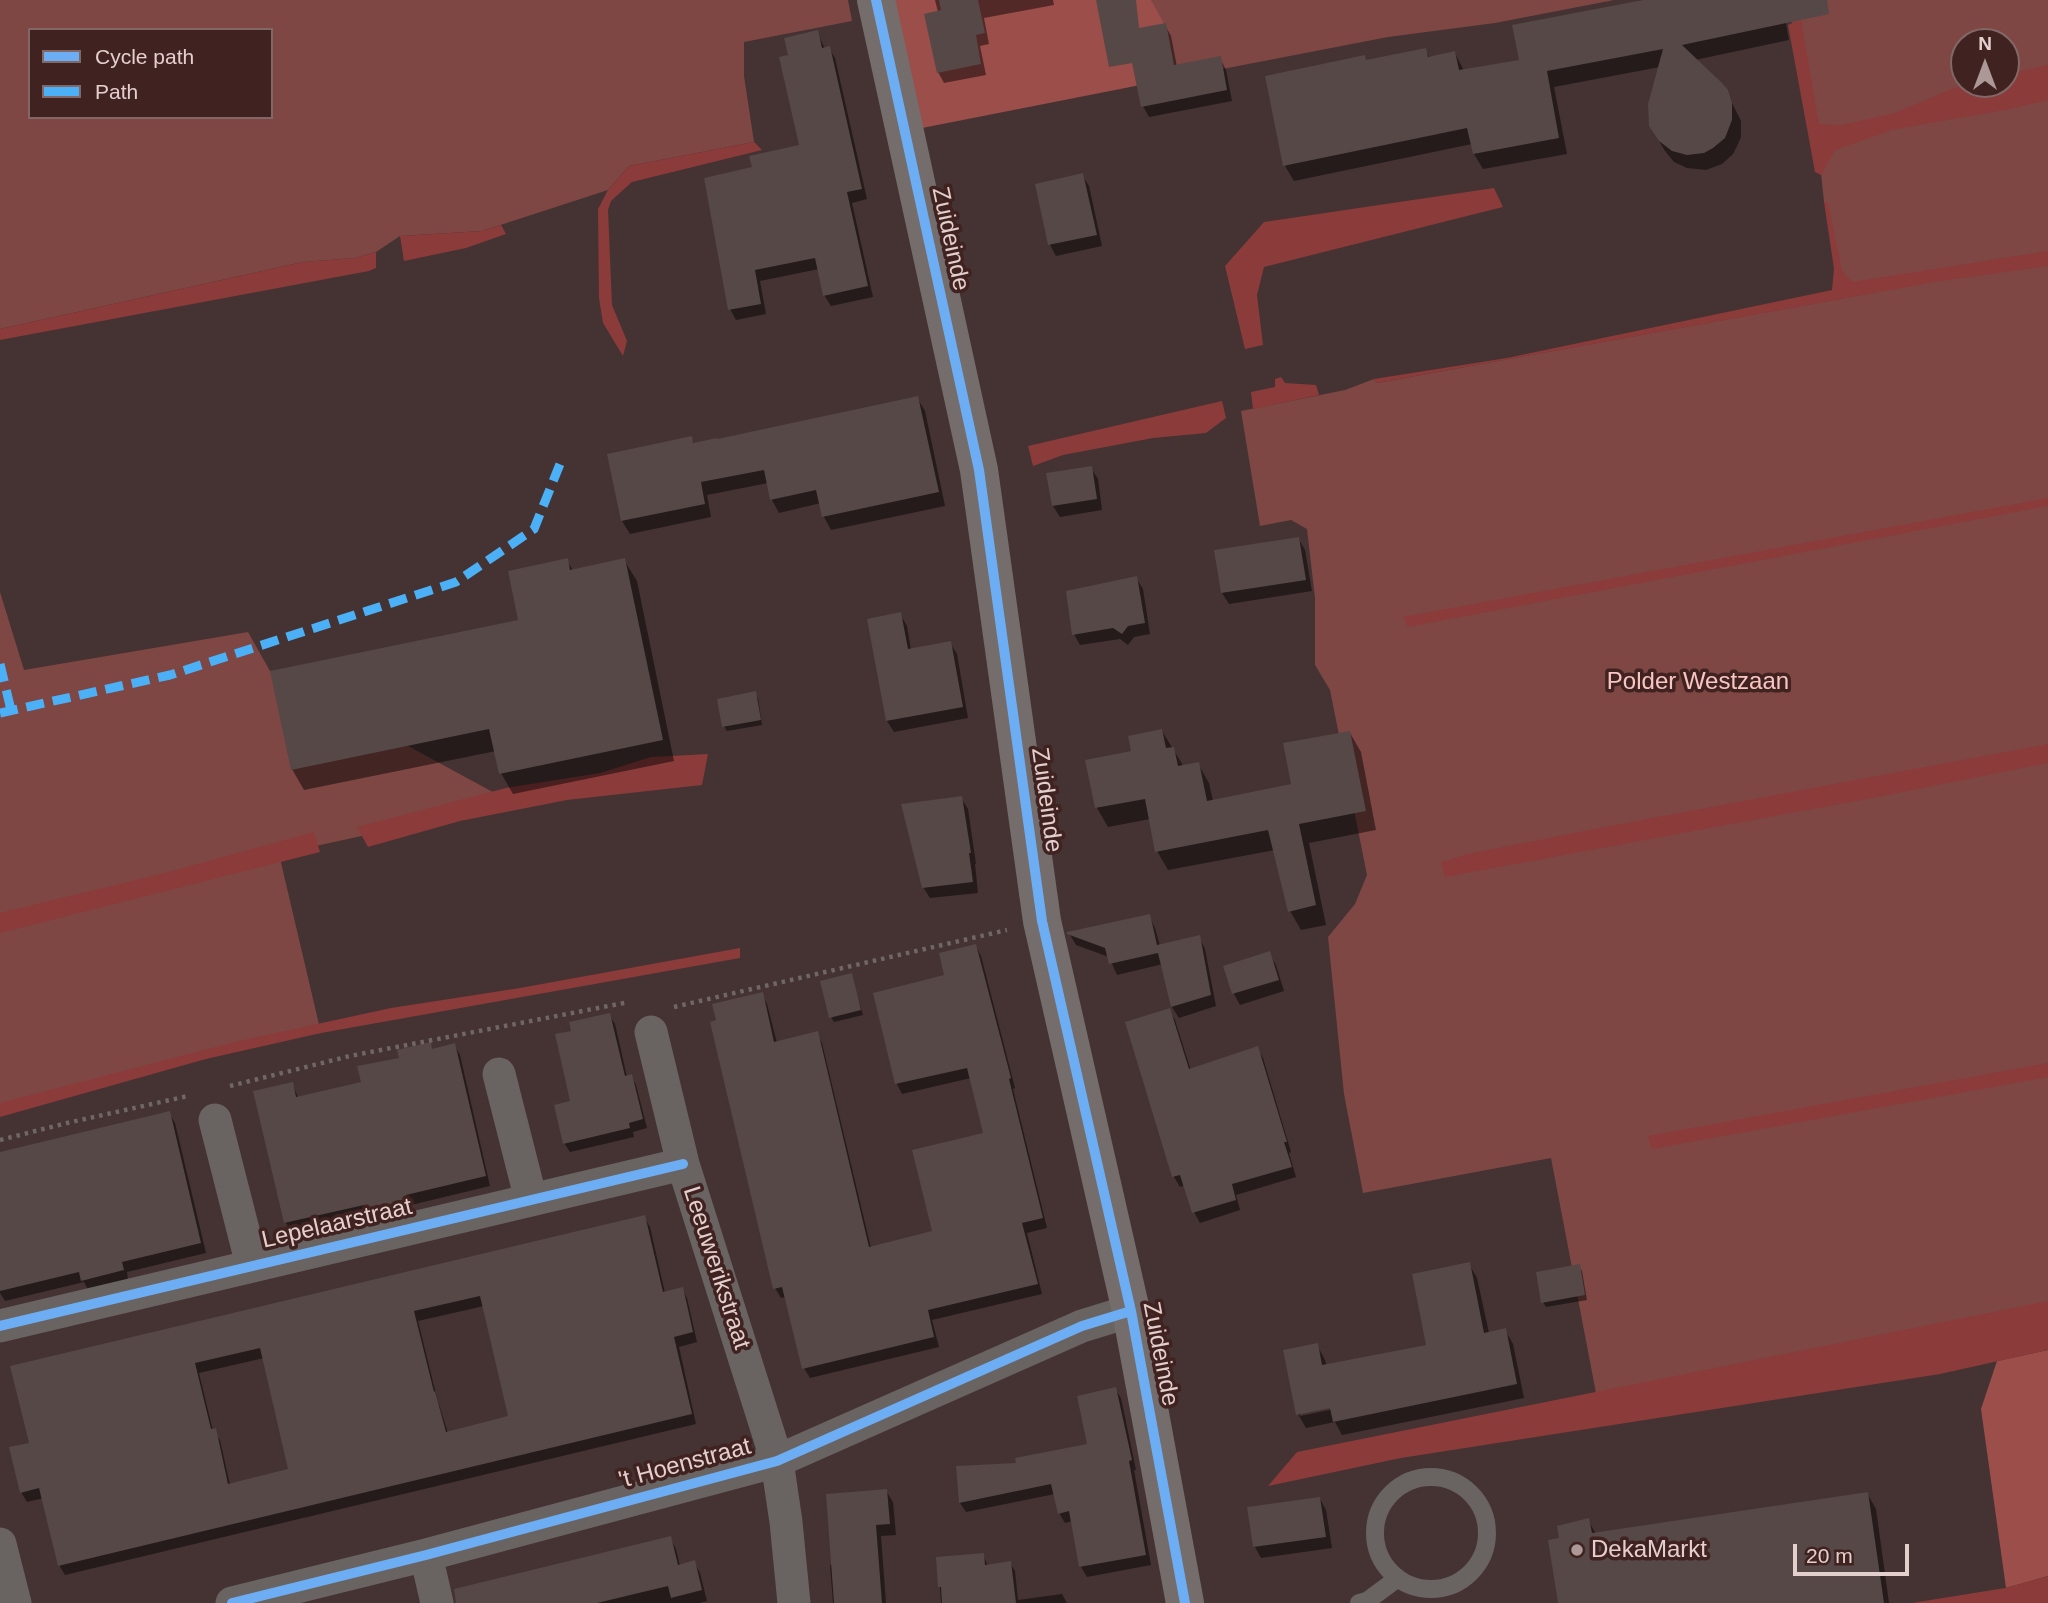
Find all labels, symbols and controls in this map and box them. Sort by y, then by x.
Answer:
legend [28,28,273,119]
north arrow [1950,28,2020,98]
text: N [1978,33,1992,54]
text: Cycle path [95,45,194,68]
text: Path [95,80,138,103]
street label: Zuideinde [925,184,975,294]
park label: Polder Westzaan [1607,668,1789,696]
street label: Zuideinde [1024,746,1068,854]
street label: Leeuwerikstraat [676,1183,756,1353]
street label: Lepelaarstraat [259,1193,415,1255]
street label: Zuideinde [1136,1300,1184,1408]
street label: 't Hoenstraat [616,1433,754,1495]
scale bar [1796,1530,1912,1574]
place label: DekaMarkt [1591,1536,1707,1564]
marker: DekaMarkt [1569,1542,1585,1558]
text: 20 m [1806,1544,1853,1567]

